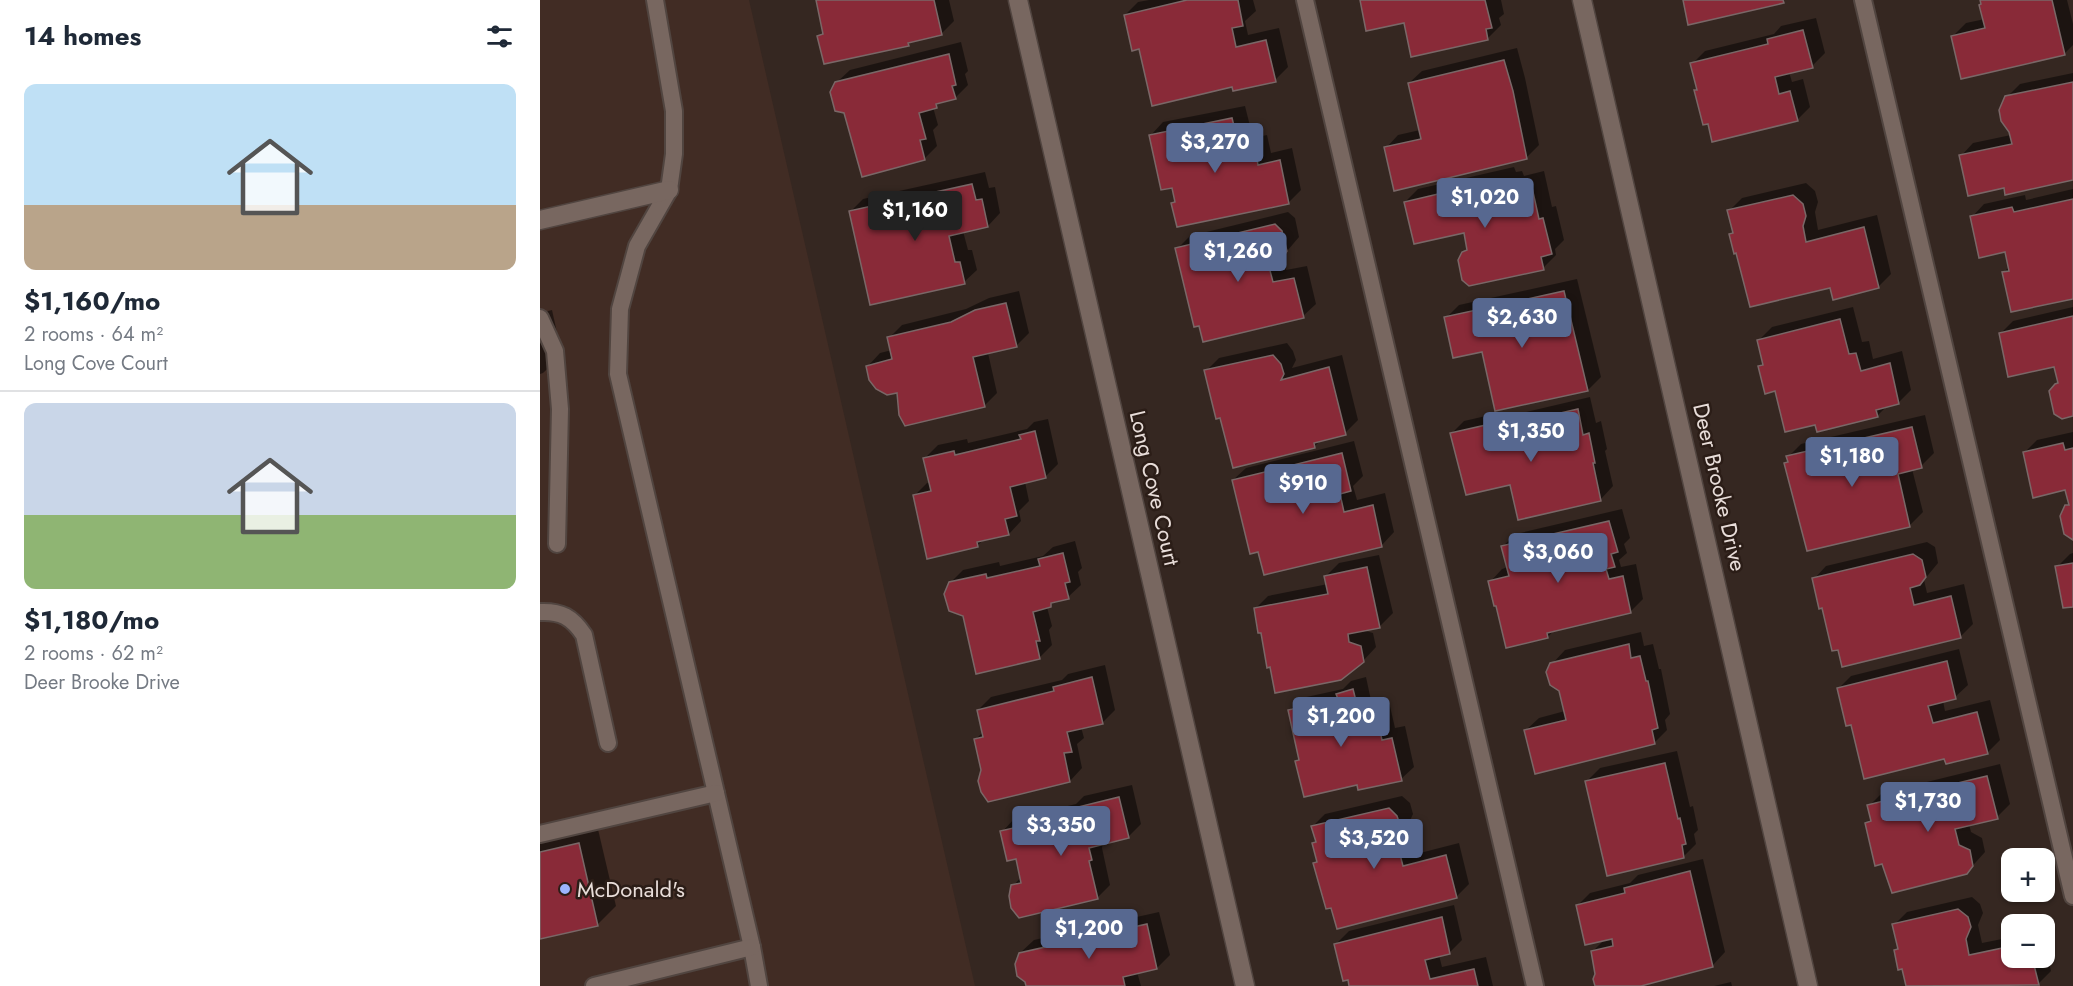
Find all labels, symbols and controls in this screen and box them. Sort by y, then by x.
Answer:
text: 14 homes [24,17,141,55]
icon: filters [483,20,516,53]
icon: home [216,123,324,231]
pin: $3,270 [1166,123,1264,174]
text: $3,270 [1180,128,1250,157]
pin: $1,020 [1436,178,1534,229]
text: $1,020 [1451,183,1519,212]
pin: $1,160 [866,191,964,242]
text: $1,160 [882,196,948,225]
pin: $1,260 [1189,232,1287,283]
text: $1,260 [1204,237,1272,266]
text: $1,160/mo [24,282,160,320]
pin: $2,630 [1473,298,1571,349]
text: $2,630 [1486,303,1558,332]
text: 2 rooms · 64 m² [24,320,163,349]
text: Long Cove Court [24,349,168,378]
street label: Deer Brooke Drive [1685,400,1755,574]
street label: Long Cove Court [1122,407,1189,569]
pin: $1,350 [1482,412,1580,463]
text: $1,350 [1497,417,1565,446]
pin: $1,180 [1803,437,1901,488]
icon: home [216,442,324,550]
text: $1,180 [1819,442,1885,471]
pin: $910 [1267,464,1339,515]
text: $910 [1278,469,1328,498]
pin: $3,060 [1509,533,1607,584]
text: $3,060 [1523,538,1593,567]
text: $1,180/mo [24,601,159,639]
text: 2 rooms · 62 m² [24,639,163,668]
text: Deer Brooke Drive [24,668,180,697]
pin: $1,200 [1292,697,1390,748]
text: $1,200 [1307,702,1375,731]
pin: $1,730 [1879,782,1977,833]
text: $1,730 [1895,787,1961,816]
pin: $3,350 [1012,806,1110,857]
text: $3,350 [1026,811,1096,840]
pin: $3,520 [1325,819,1423,870]
text: $3,520 [1339,824,1409,853]
map controls [2001,848,2055,968]
button: + [2001,848,2055,902]
place label: McDonald's [577,873,685,905]
marker: McDonald's [558,882,572,896]
pin: $1,200 [1040,909,1138,960]
text: $1,200 [1055,914,1123,943]
button: − [2001,914,2055,968]

